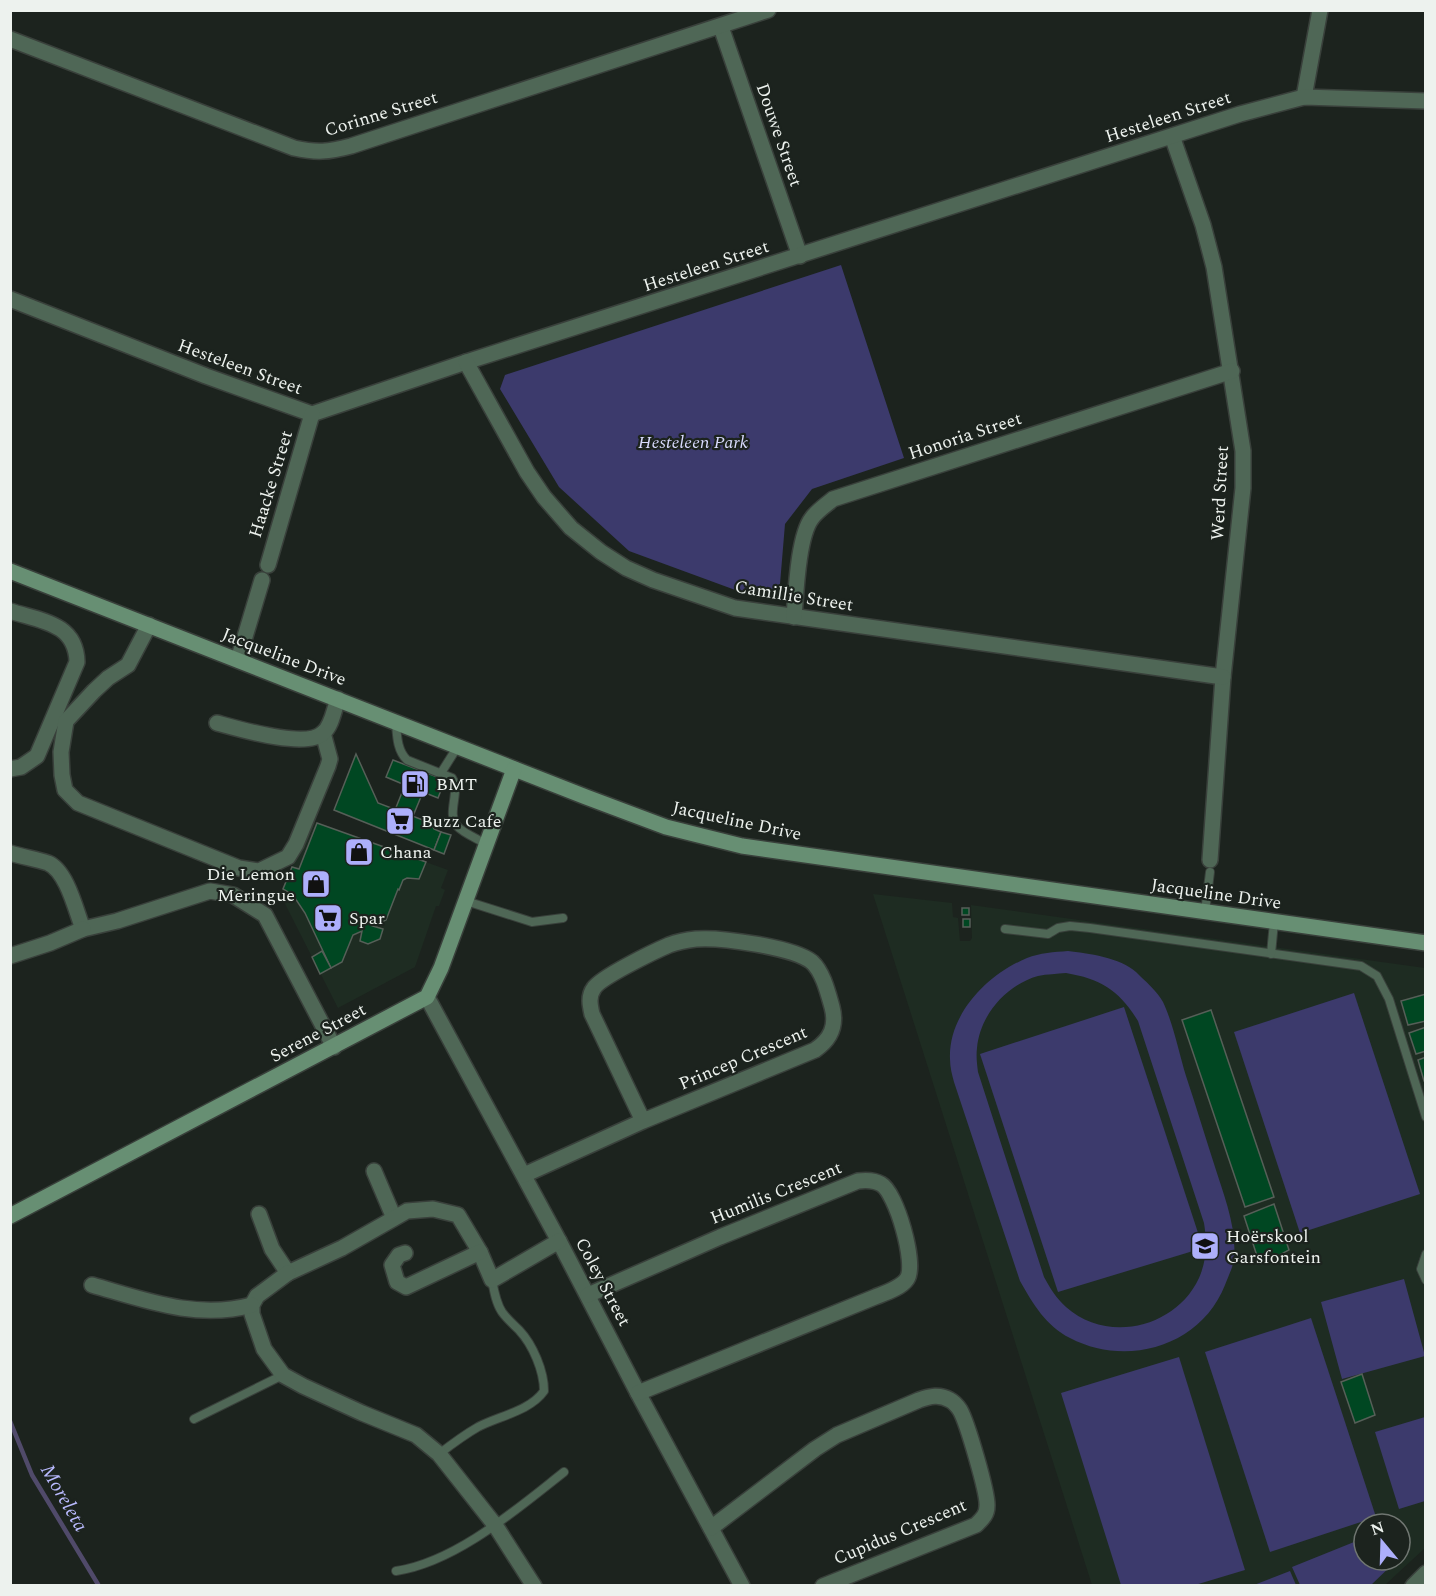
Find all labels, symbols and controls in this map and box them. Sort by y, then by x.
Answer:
street label: Douwe Street [749,80,809,190]
street label: Corinne Street [321,84,441,144]
street label: Hesteleen Street [1102,84,1234,150]
street label: Hesteleen Street [640,233,772,299]
street label: Hesteleen Street [174,332,306,402]
street label: Honoria Street [905,405,1025,467]
street label: Haacke Street [242,427,300,541]
park label: Hesteleen Park [638,429,749,456]
street label: Werd Street [1204,445,1236,541]
street label: Camillie Street [733,573,855,619]
street label: Jacqueline Drive [218,621,350,693]
fuel station icon: BMT [399,768,431,800]
place label: BMT [436,771,477,798]
street label: Jacqueline Drive [670,794,804,848]
supermarket icon: Buzz Cafe [384,805,416,837]
place label: Buzz Cafe [421,808,501,835]
shop icon: Chana [343,836,375,868]
place label: Chana [380,839,432,866]
place label: Die Lemon Meringue [206,861,295,909]
shop icon: Die Lemon Meringue [300,868,332,900]
street label: Jacqueline Drive [1149,871,1283,917]
supermarket icon: Spar [312,902,344,934]
place label: Spar [349,905,385,932]
street label: Serene Street [265,996,371,1070]
street label: Princep Crescent [674,1019,812,1097]
street label: Humilis Crescent [706,1154,846,1232]
place label: Hoërskool Garsfontein [1226,1223,1321,1271]
school or university icon: Hoërskool Garsfontein [1189,1230,1221,1262]
street label: Coley Street [568,1233,638,1331]
water label: Moreleta [33,1458,95,1538]
street label: Cupidus Crescent [829,1492,971,1572]
north arrow [1352,1512,1412,1572]
text: N [1367,1515,1388,1542]

